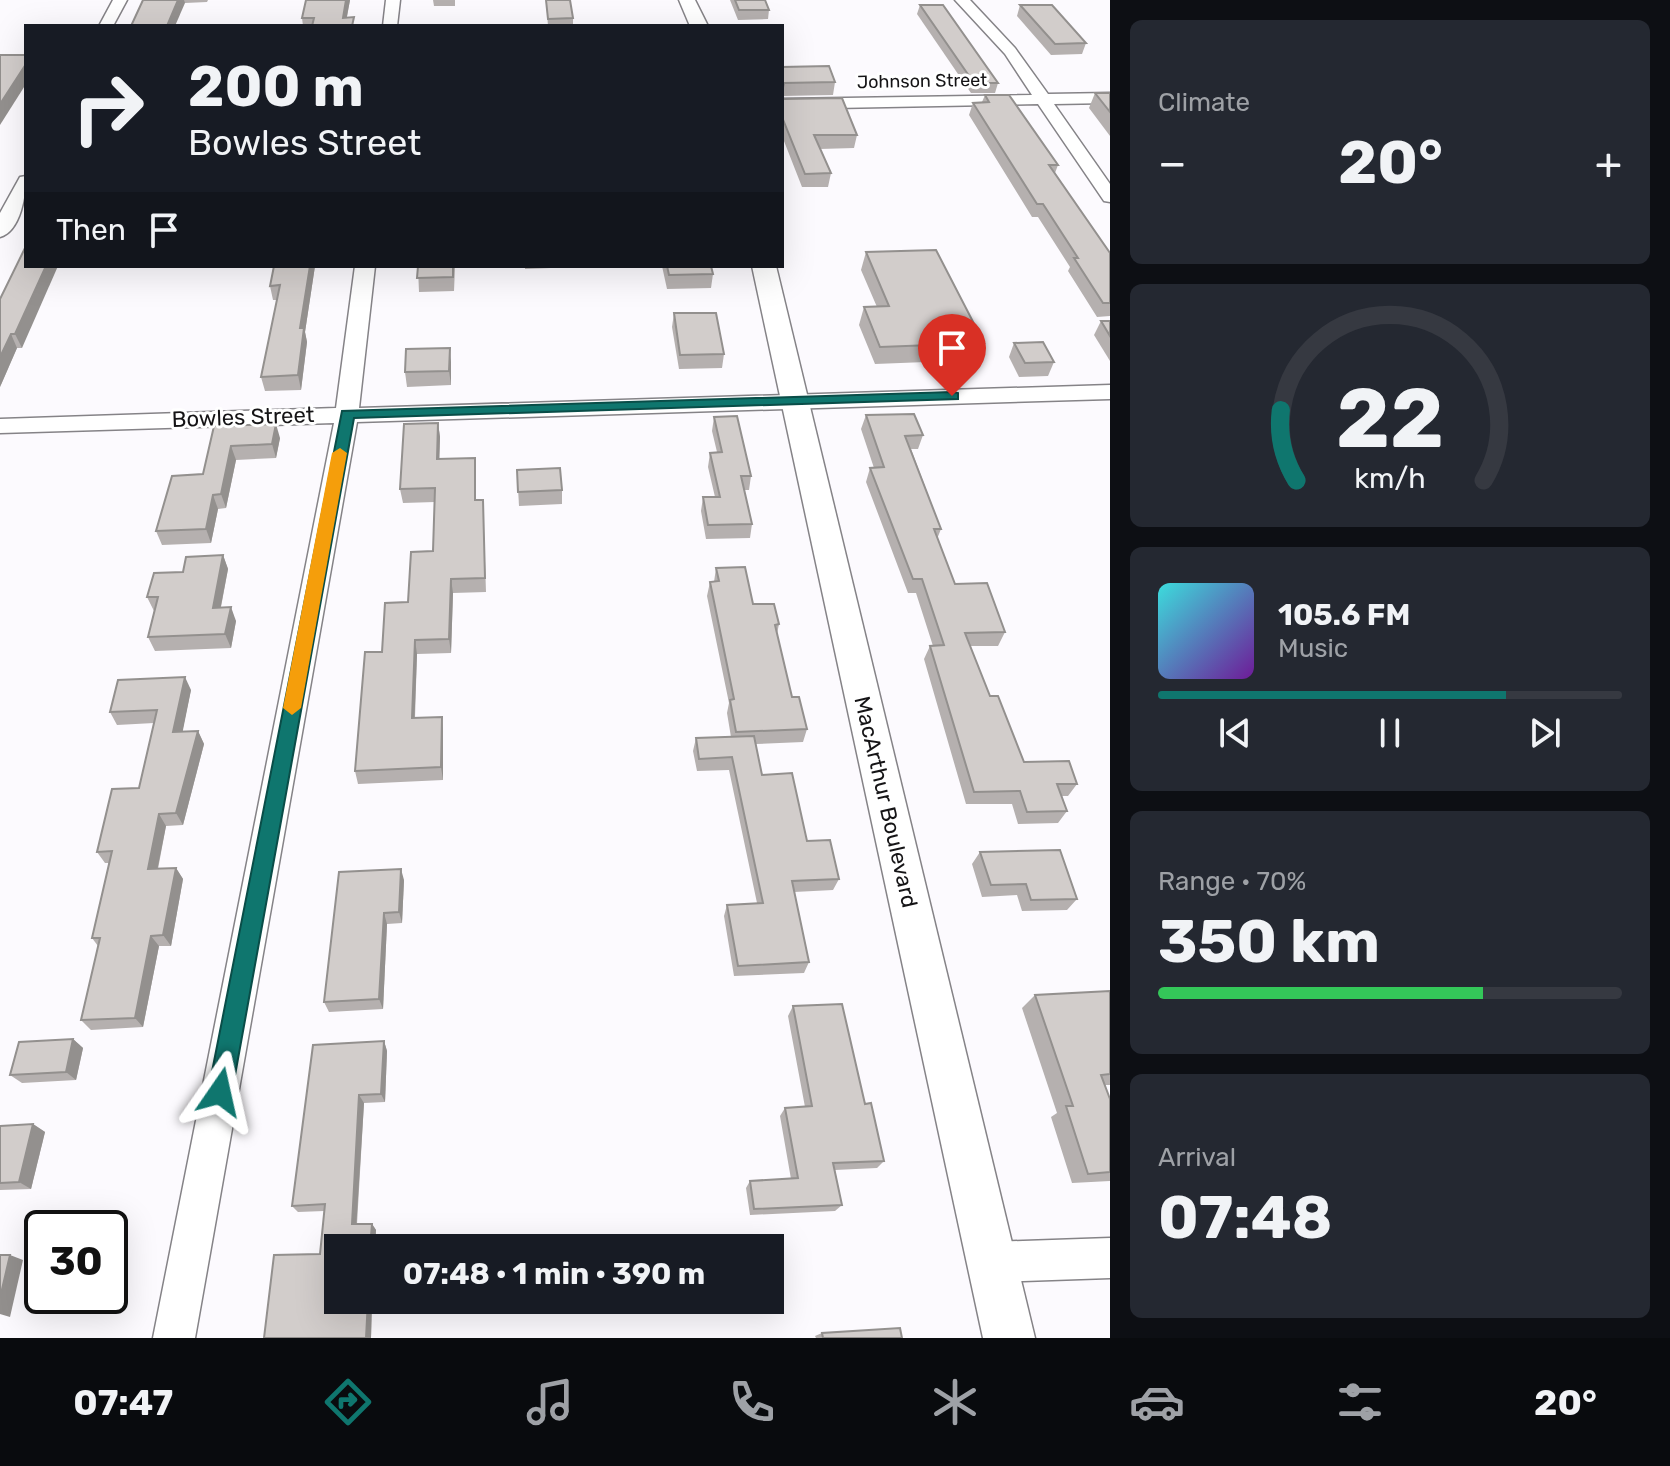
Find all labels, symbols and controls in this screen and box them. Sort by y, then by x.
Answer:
text: 200 m [188,54,364,120]
icon: right [56,56,160,160]
street label: Johnson Street [857,69,987,93]
text: Climate [1158,87,1250,118]
text: Bowles Street [188,121,421,164]
text: 20° [1338,127,1443,198]
text: − [1158,137,1187,189]
text: + [1595,137,1622,189]
icon: arrive [142,208,186,252]
text: Then [56,212,126,248]
pin [918,314,986,396]
icon: arrive [930,326,974,370]
text: 22 [1336,369,1444,468]
street label: Bowles Street [171,401,315,433]
text: km/h [1354,462,1426,496]
text: 105.6 FM [1278,597,1410,633]
text: Music [1278,633,1348,664]
street label: MacArthur Boulevard [849,694,923,910]
icon: previous [1213,711,1257,755]
icon: pause [1368,711,1412,755]
icon: next [1523,711,1567,755]
text: Range · 70% [1158,866,1306,897]
text: 350 km [1158,906,1380,977]
position arrow [178,1050,262,1134]
text: Arrival [1158,1142,1236,1173]
text: 07:48 [1158,1182,1332,1253]
speed limit sign: 30 [24,1210,128,1314]
text: 07:48 · 1 min · 390 m [403,1256,705,1292]
icon: directions [320,1374,376,1430]
icon: music [522,1374,578,1430]
icon: phone [724,1374,780,1430]
icon: climate [927,1374,983,1430]
icon: car [1129,1374,1185,1430]
icon: filters [1332,1374,1388,1430]
text: 07:47 [73,1381,173,1424]
text: 20° [1534,1381,1597,1424]

